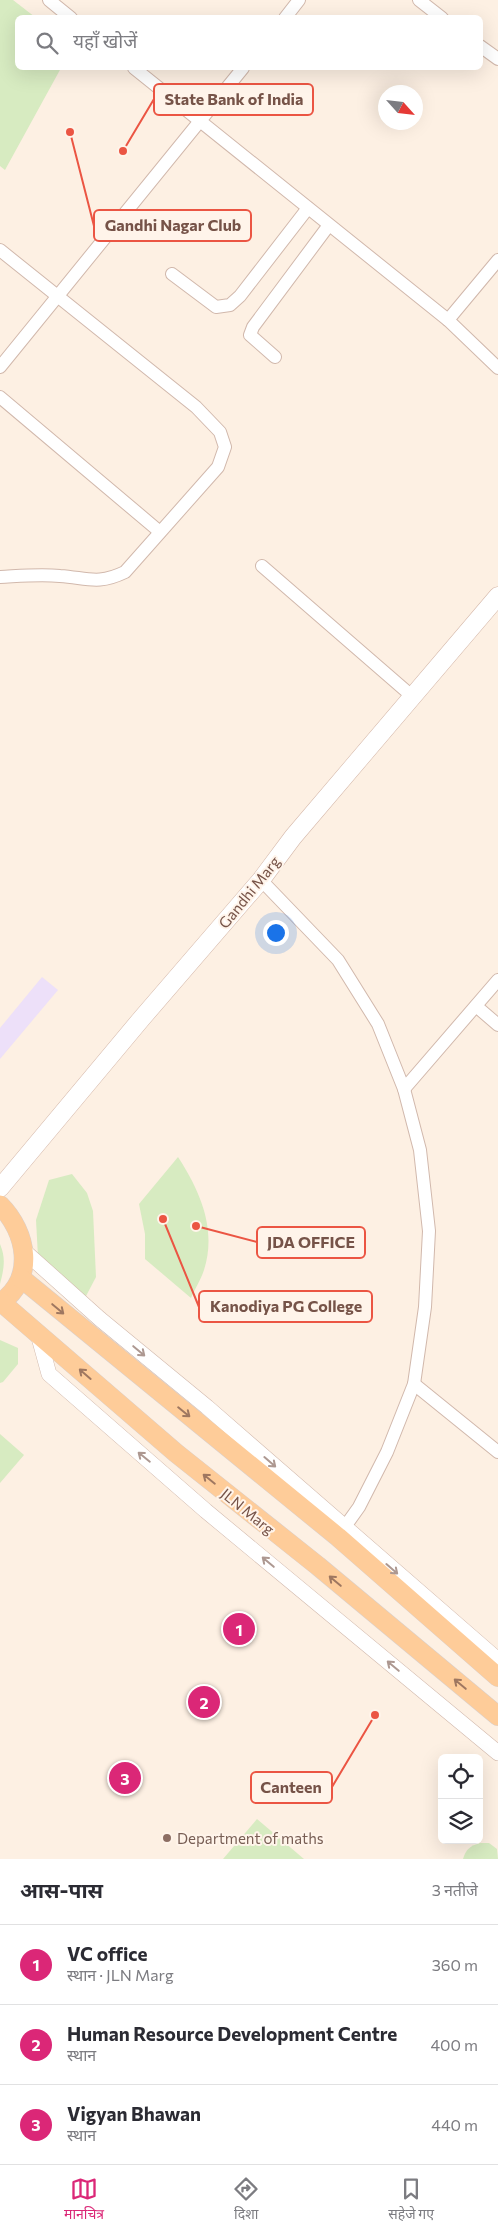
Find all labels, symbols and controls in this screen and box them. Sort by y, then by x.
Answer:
search box [15,15,483,70]
icon: search [33,29,61,57]
text: यहाँ खोजें [73,29,137,52]
callout: State Bank of India [154,84,313,115]
north arrow [378,85,423,130]
text: State Bank of India [165,89,303,108]
callout: Gandhi Nagar Club [94,210,251,241]
text: Gandhi Nagar Club [105,215,241,234]
street label: Gandhi Marg [214,852,284,932]
your location [263,920,289,946]
callout: JDA OFFICE [257,1227,365,1258]
text: JDA OFFICE [267,1232,355,1251]
callout: Kanodiya PG College [199,1291,372,1322]
text: Kanodiya PG College [210,1296,362,1315]
one-way arrow [52,1303,65,1315]
one-way arrow [133,1346,146,1357]
one-way arrow [78,1368,91,1380]
one-way arrow [177,1406,190,1417]
one-way arrow [138,1451,151,1462]
one-way arrow [263,1456,276,1468]
one-way arrow [202,1474,215,1485]
street label: JLN Marg [218,1484,278,1538]
one-way arrow [262,1557,275,1568]
one-way arrow [386,1563,399,1575]
one-way arrow [329,1575,342,1586]
pin: 1 [223,1610,255,1648]
one-way arrow [387,1661,400,1672]
one-way arrow [454,1679,467,1690]
pin: 2 [188,1683,220,1721]
map controls [438,1754,483,1844]
button: locate [438,1754,483,1799]
pin: 3 [109,1759,141,1797]
callout: Canteen [251,1772,332,1803]
text: Canteen [260,1777,322,1796]
button: layers [438,1799,483,1844]
place label: Department of maths [177,1829,324,1847]
marker: Department of maths [161,1832,173,1844]
text: आस-पास [20,1877,103,1902]
text: 3 नतीजे [432,1880,478,1899]
text: VC office [67,1942,148,1965]
text: 1 [32,1955,40,1974]
text: 360 m [432,1955,478,1974]
text: स्थान · JLN Marg [67,1965,174,1984]
text: Human Resource Development Centre [67,2022,397,2045]
text: 2 [31,2035,41,2054]
text: 400 m [430,2035,478,2054]
text: स्थान [67,2045,96,2064]
text: Vigyan Bhawan [67,2102,201,2125]
text: 3 [31,2115,41,2134]
text: 440 m [431,2115,478,2134]
text: स्थान [67,2125,96,2144]
tab: मानचित्र [64,2175,104,2225]
tab: दिशा [232,2175,260,2225]
tab: सहेजे गए [388,2175,434,2225]

